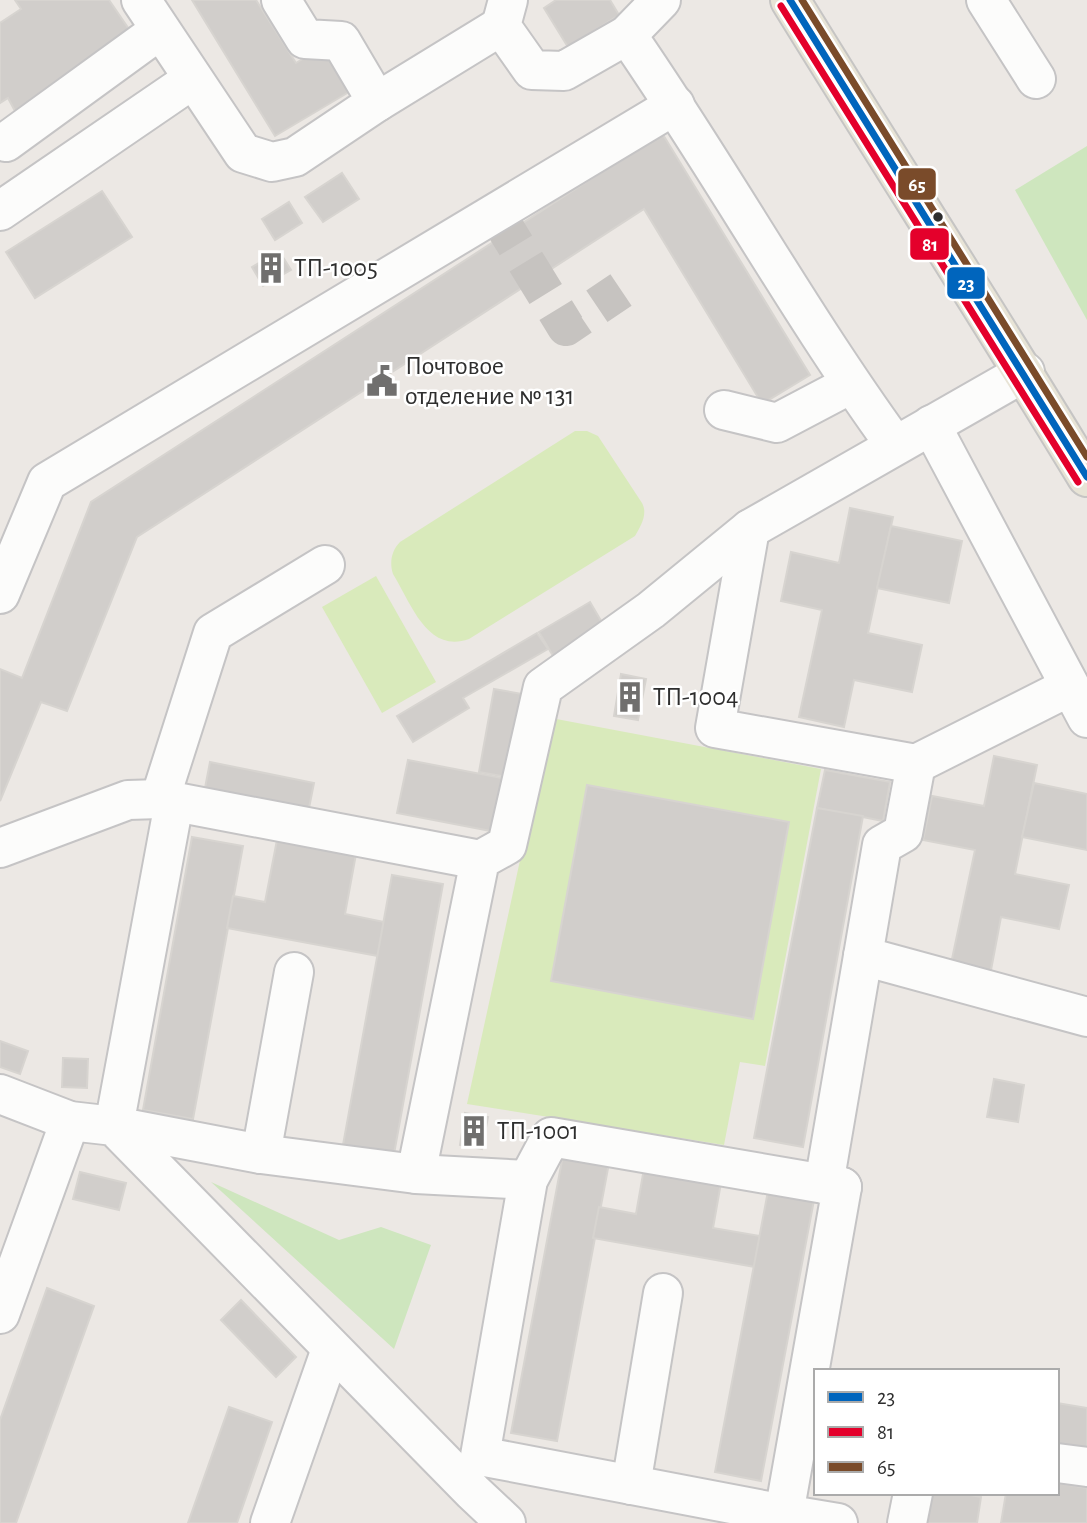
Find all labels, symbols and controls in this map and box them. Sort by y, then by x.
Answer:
line badge: 65 [897,167,937,201]
text: 65 [908,176,926,195]
unlabelled marker [931,210,945,224]
line badge: 81 [909,227,950,261]
text: 81 [922,236,938,255]
building icon: ТП-1005 [254,251,288,285]
place label: ТП-1005 [294,255,378,281]
line badge: 23 [946,266,986,300]
text: 23 [957,275,975,294]
place label: Почтовое отделение № 131 [405,353,574,409]
public building icon: Почтовое отделение № 131 [365,364,399,398]
building icon: ТП-1004 [613,680,647,714]
place label: ТП-1004 [653,684,739,710]
building icon: ТП-1001 [457,1114,491,1148]
place label: ТП-1001 [497,1118,579,1144]
legend [814,1369,1059,1495]
text: 23 [877,1387,895,1408]
text: 81 [877,1422,894,1443]
text: 65 [877,1457,896,1478]

